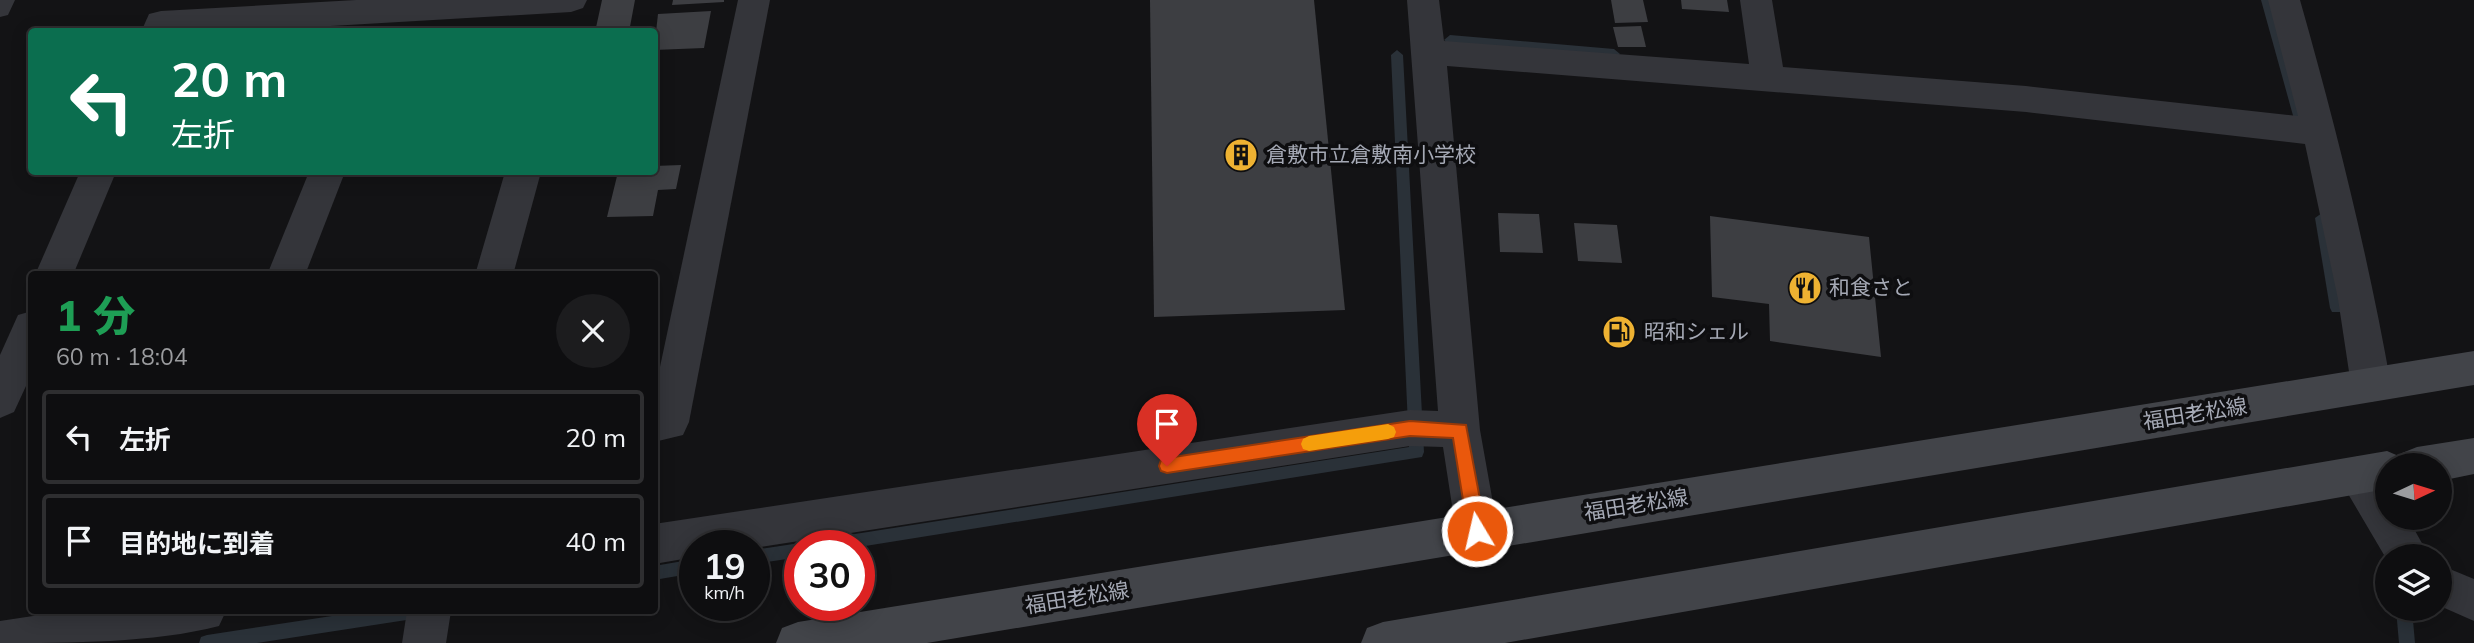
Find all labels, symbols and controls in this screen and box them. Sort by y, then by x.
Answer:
text: 20 m [171,48,287,109]
icon: left [56,56,147,147]
text: 左折 [171,114,235,154]
building icon: 倉敷市立倉敷南小学校 [1222,136,1260,174]
place label: 倉敷市立倉敷南小学校 [1266,141,1476,167]
restaurant icon: 和食さと [1786,269,1824,307]
place label: 和食さと [1829,274,1913,300]
text: 1 分 [56,289,135,342]
button: close [556,294,630,368]
fuel station icon: 昭和シェル [1600,313,1638,351]
place label: 昭和シェル [1644,318,1749,344]
text: 60 m · 18:04 [56,342,188,371]
street label: 福田老松線 [2141,392,2249,434]
pin [1137,394,1197,466]
icon: arrive [1148,405,1186,443]
icon: left [60,418,98,456]
text: 20 m [565,421,626,454]
text: 左折 [119,423,171,456]
north arrow [2375,453,2452,530]
map controls [2375,453,2452,621]
street label: 福田老松線 [1582,483,1690,525]
position arrow [1440,494,1514,568]
icon: arrive [60,522,98,560]
text: 40 m [565,525,626,558]
text: 目的地に到着 [119,527,275,560]
speed limit sign: 30 [784,530,875,621]
text: 19 [703,544,746,588]
button: layers [2375,544,2452,621]
street label: 福田老松線 [1023,576,1131,618]
text: km/h [704,581,745,604]

